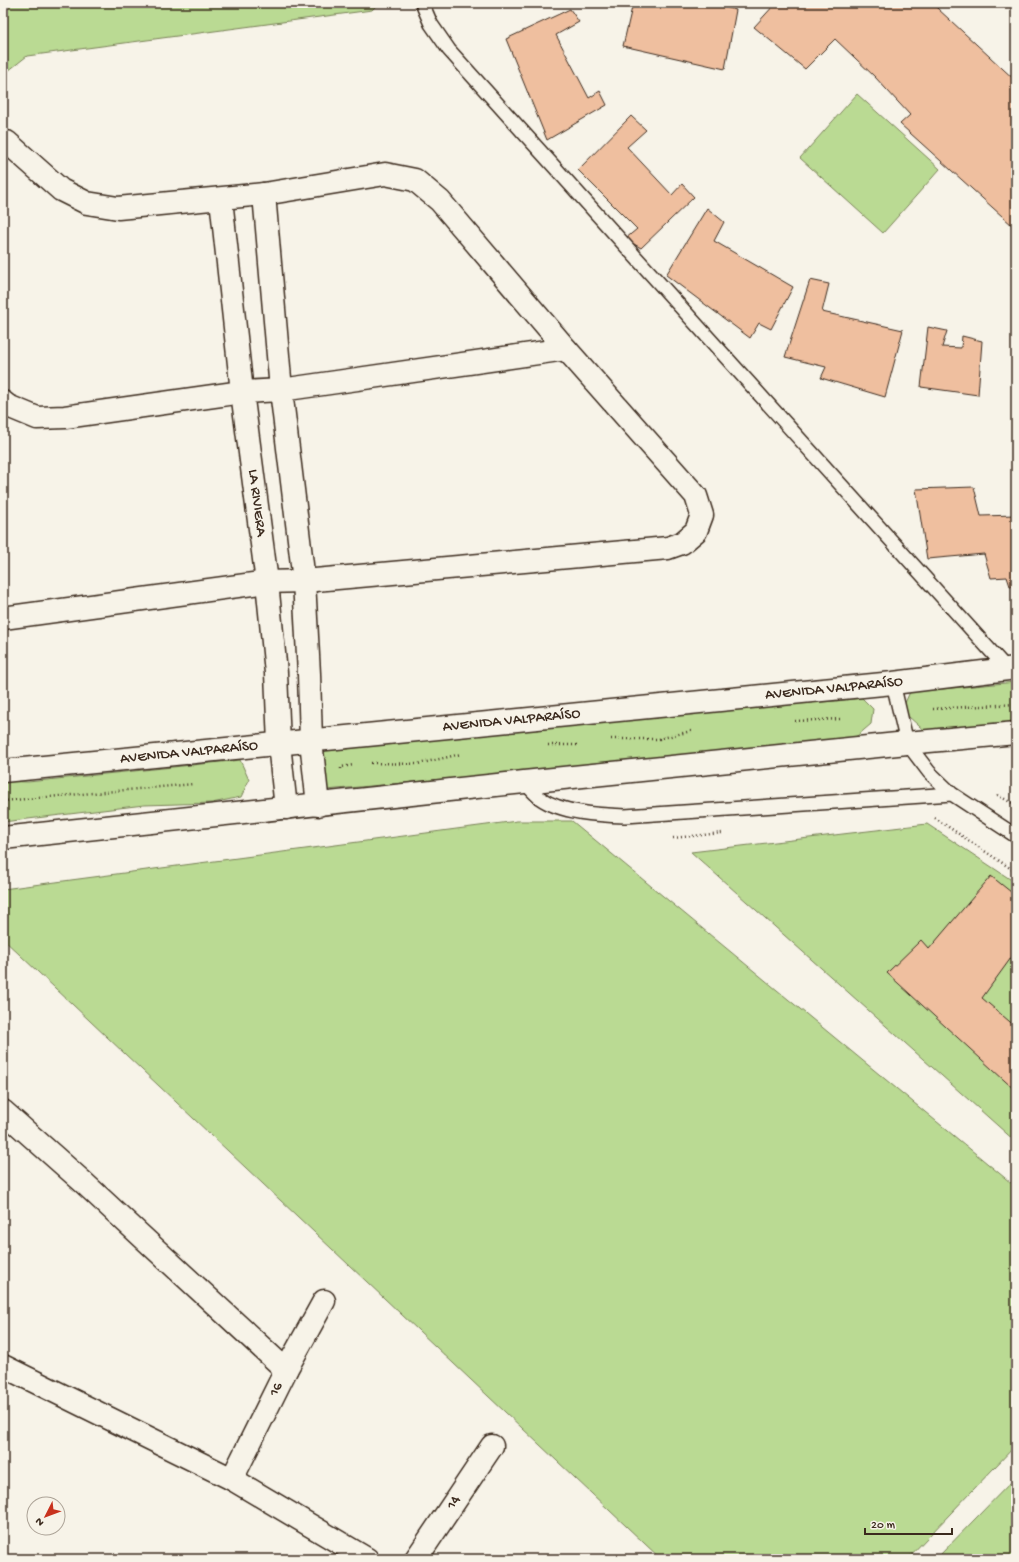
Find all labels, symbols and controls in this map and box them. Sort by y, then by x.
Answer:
street label: LA RIVIERA [243,468,270,539]
street label: AVENIDA VALPARAÍSO [764,673,904,705]
street label: AVENIDA VALPARAÍSO [442,705,581,736]
street label: AVENIDA VALPARAÍSO [119,737,259,768]
street label: 16 [265,1379,288,1400]
street label: 14 [442,1492,465,1514]
north arrow [26,1496,66,1536]
scale bar [865,1510,952,1536]
text: N [33,1515,47,1528]
text: 20 m [871,1519,896,1533]

